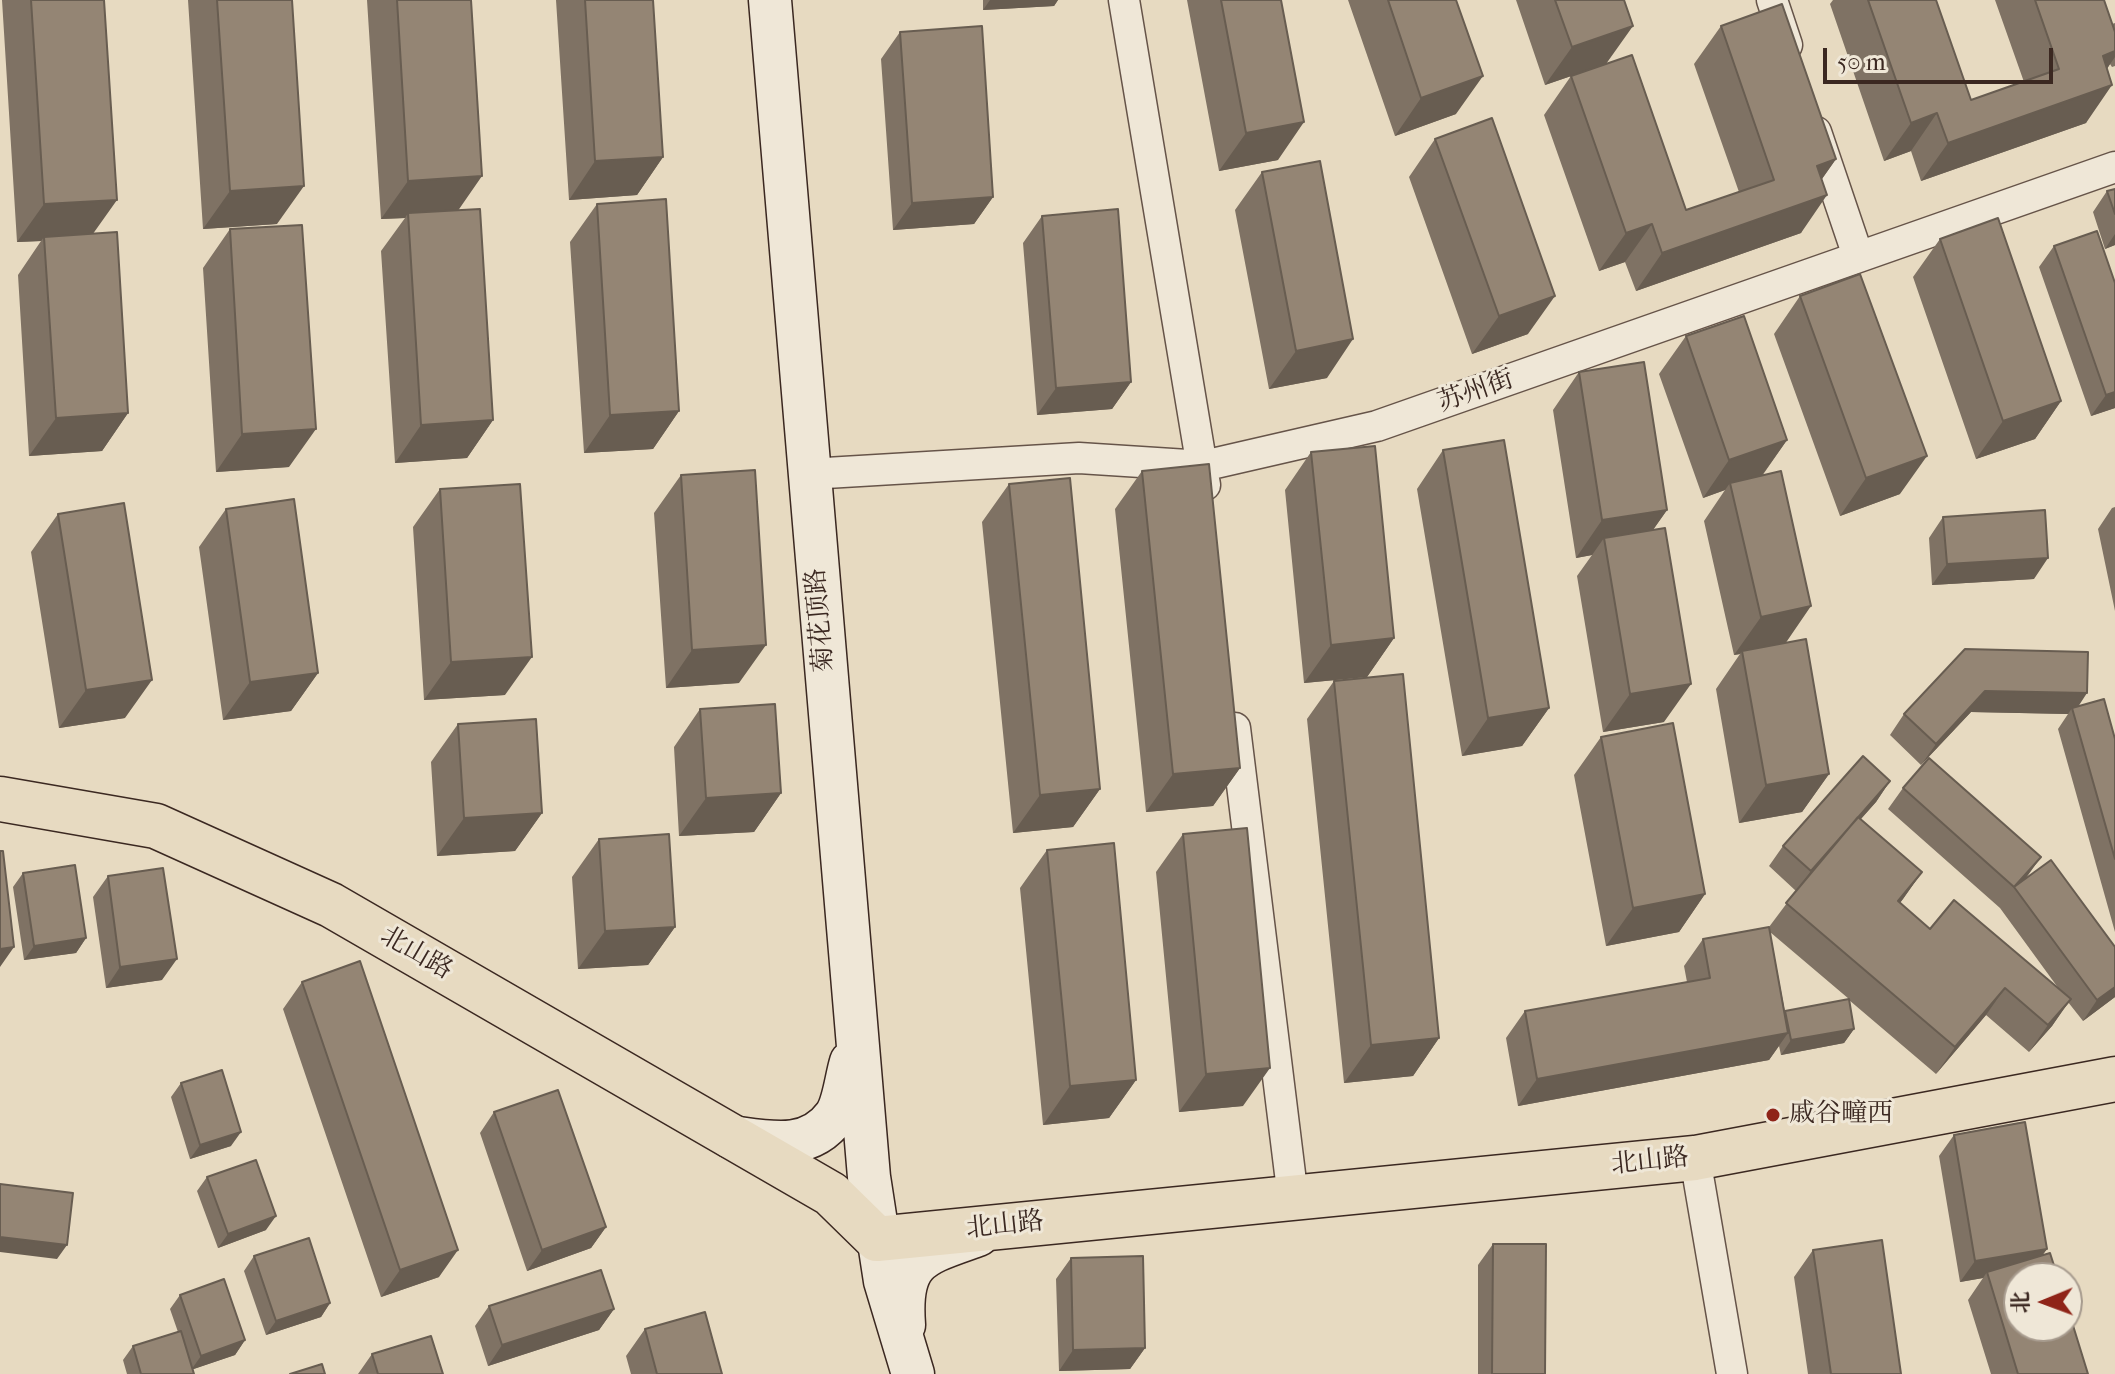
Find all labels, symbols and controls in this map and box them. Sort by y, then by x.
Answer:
scale bar [1827,32,2057,82]
text: 50 m [1837,48,1886,76]
street label: 苏州街 [1434,365,1518,419]
street label: 菊花顶路 [801,567,841,673]
street label: 北山路 [374,921,458,987]
place label: 戚谷疃西 [1789,1099,1893,1131]
marker: 戚谷疃西 [1764,1106,1782,1124]
street label: 北山路 [1610,1142,1690,1182]
street label: 北山路 [965,1206,1045,1246]
north arrow [2003,1262,2083,1342]
text: 北 [2008,1291,2034,1314]

